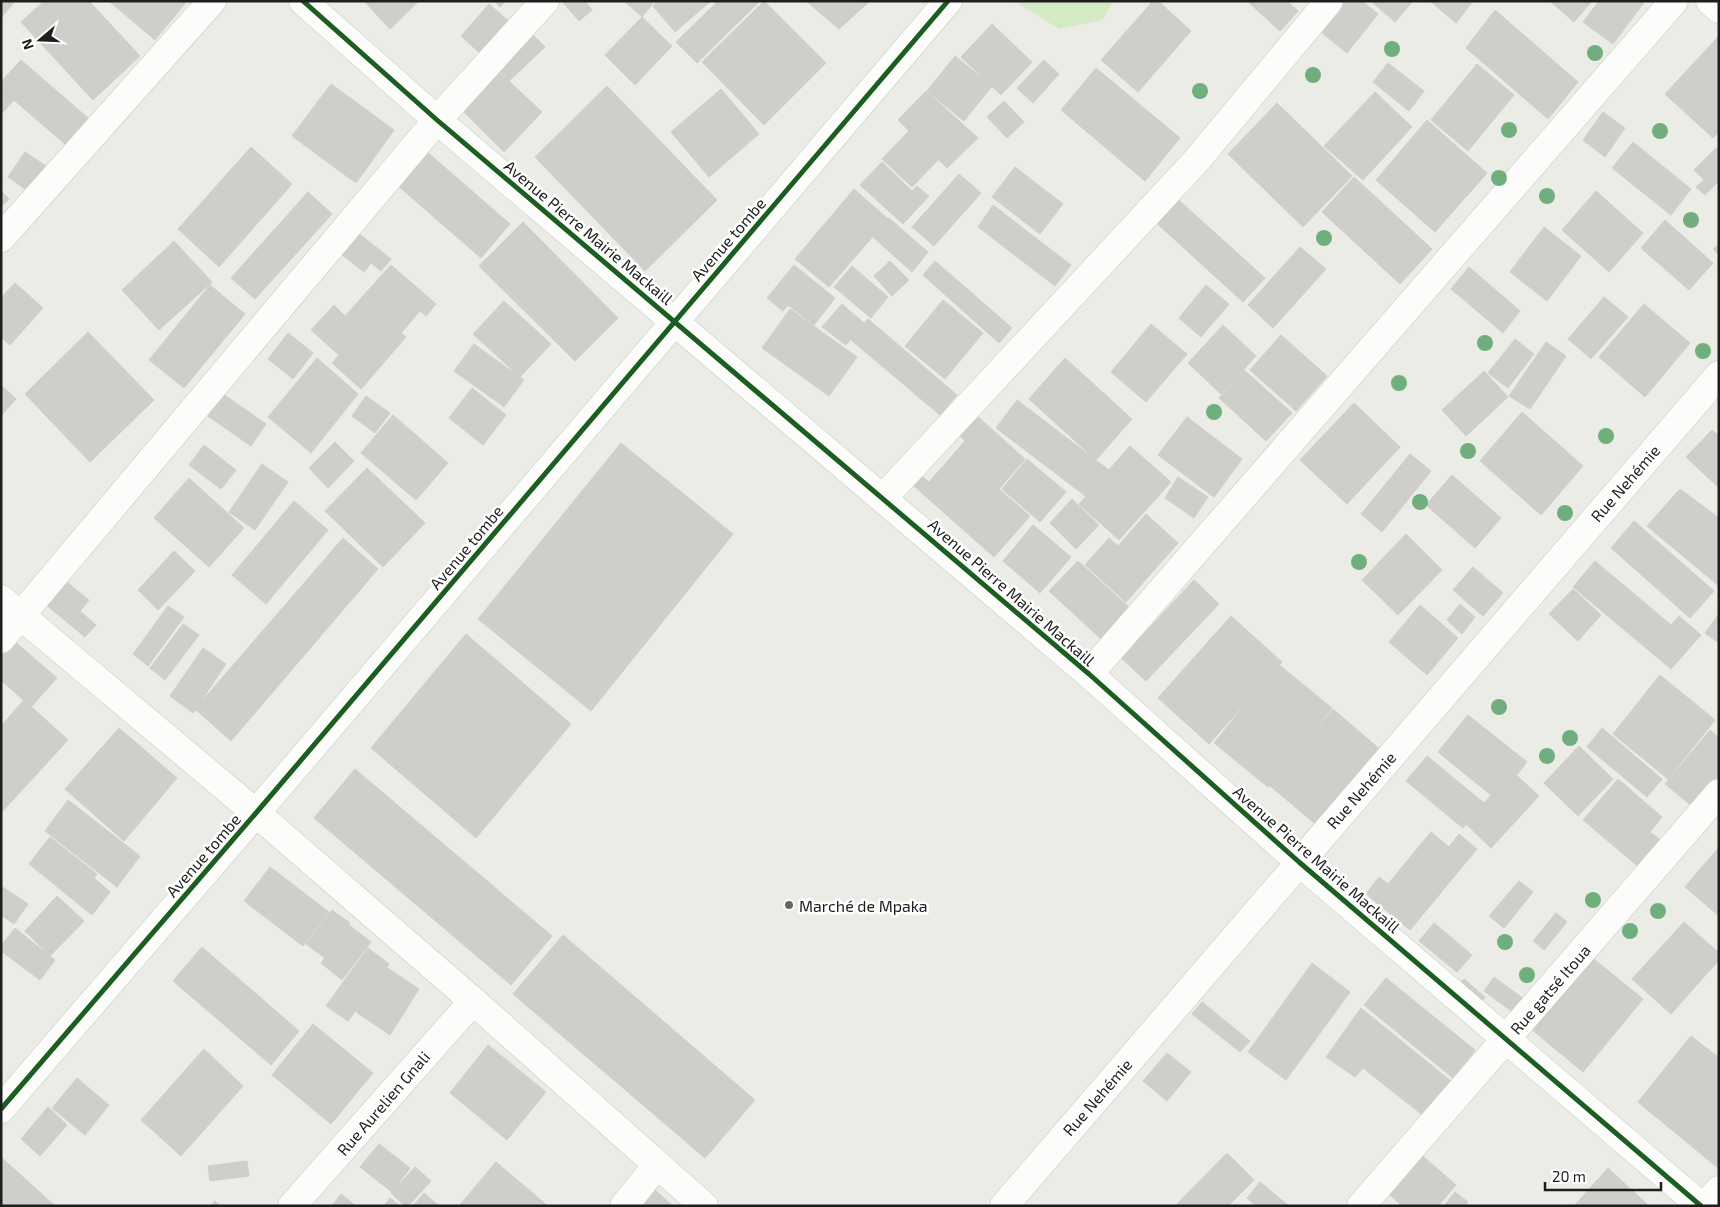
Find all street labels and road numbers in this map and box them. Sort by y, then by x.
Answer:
street label: Avenue Pierre Mairie Mackaill [501,156,677,308]
street label: Avenue tombe [687,194,769,284]
street label: Rue Nehémie [1586,441,1664,525]
street label: Avenue tombe [425,501,507,593]
street label: Avenue Pierre Mairie Mackaill [925,515,1099,670]
street label: Rue Nehémie [1322,748,1400,832]
street label: Avenue Pierre Mairie Mackaill [1230,782,1404,937]
street label: Avenue tombe [162,810,244,900]
street label: Rue gatsé Itoua [1506,940,1594,1038]
street label: Rue Aurelien Gnali [333,1047,433,1159]
street label: Rue Nehémie [1058,1055,1136,1139]

